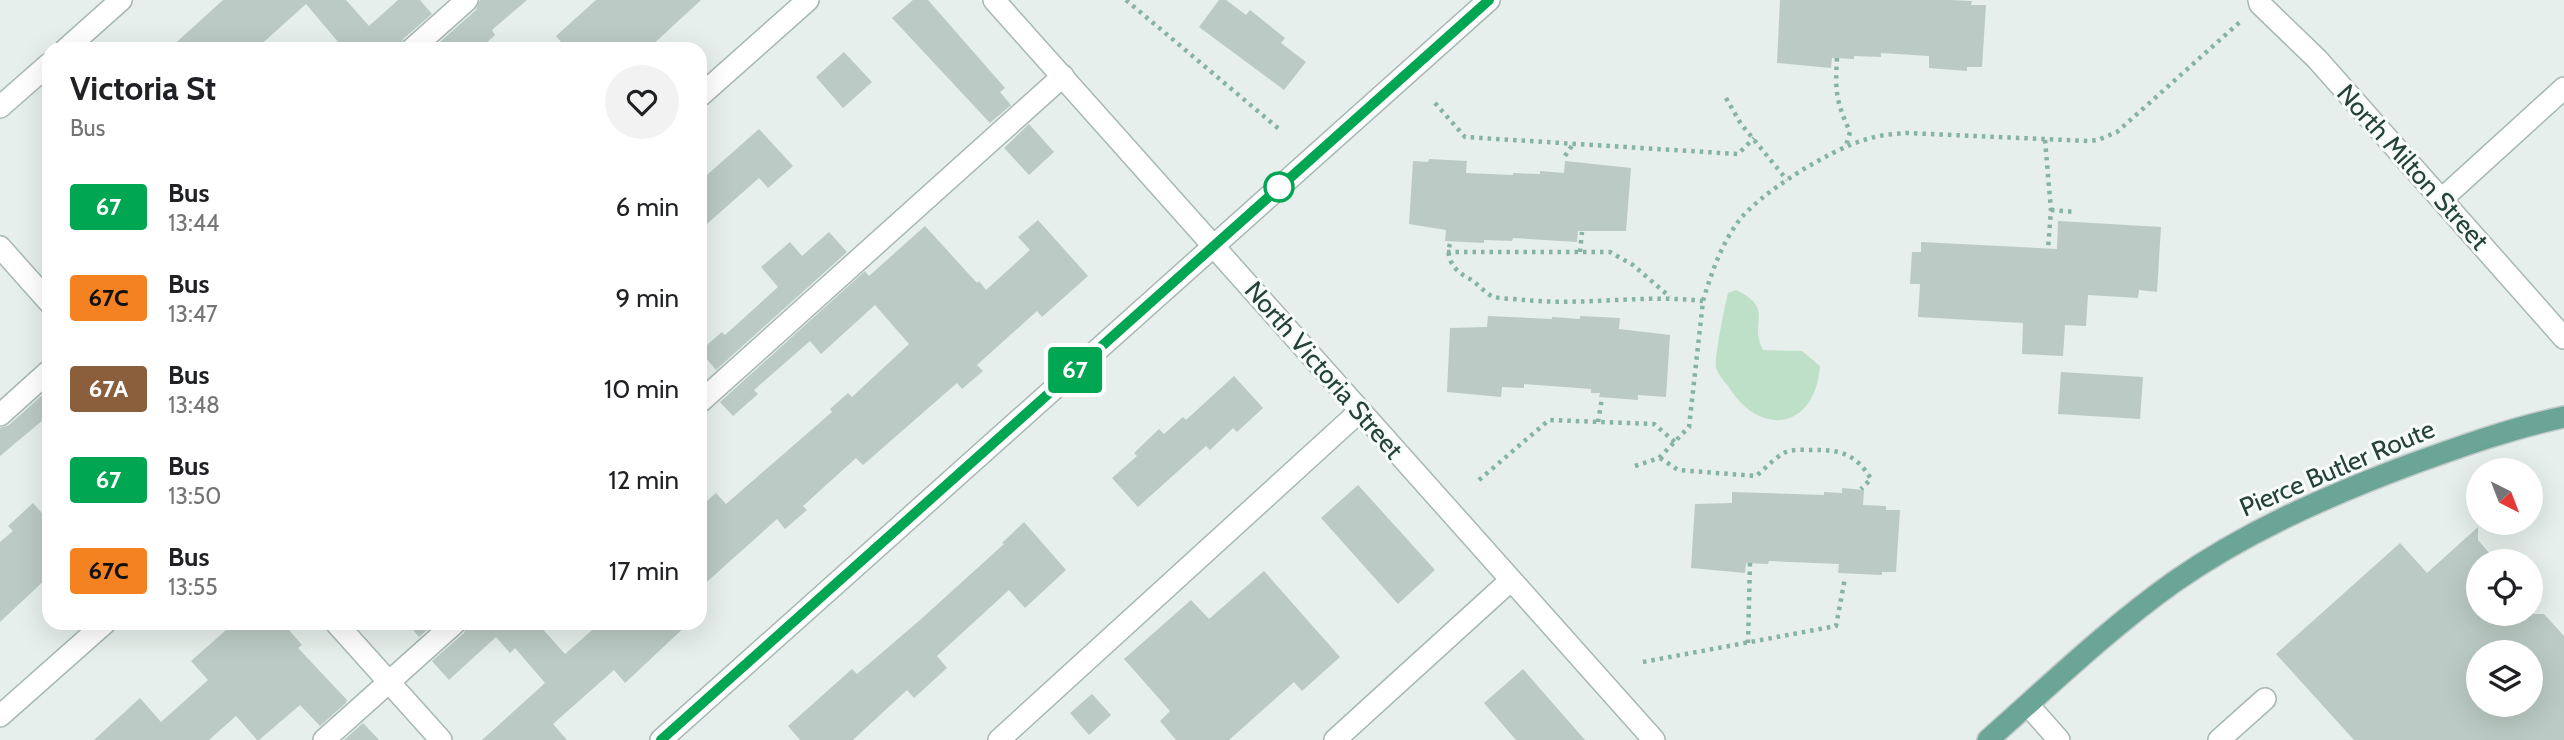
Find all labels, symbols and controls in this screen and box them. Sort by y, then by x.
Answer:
button: heart [605,65,679,139]
text: Victoria St [70,68,216,108]
street label: North Milton Street [2330,78,2496,257]
text: Bus [70,114,105,142]
unlabelled marker [1264,172,1294,202]
text: Bus [168,177,209,209]
text: 6 min [616,191,679,223]
text: 67 [96,192,121,221]
text: 13:44 [168,209,219,237]
text: Bus [168,268,209,300]
street label: North Victoria Street [1238,274,1410,466]
text: 9 min [616,282,679,314]
text: 67C [88,283,129,312]
text: 13:47 [168,300,218,328]
line badge: 67 [1044,347,1106,393]
text: 67 [1062,355,1088,384]
text: Bus [168,359,209,391]
text: 10 min [604,373,679,405]
text: 67A [89,374,128,403]
text: 13:48 [168,391,220,419]
street label: Pierce Butler Route [2235,413,2439,523]
text: Bus [168,450,209,482]
north arrow [2466,458,2543,536]
map controls [2466,458,2543,717]
text: 12 min [608,464,679,496]
text: 67 [96,465,121,494]
text: 13:50 [168,482,221,510]
text: Bus [168,541,209,573]
button: locate [2466,549,2543,626]
text: 17 min [609,555,679,587]
text: 67C [88,556,129,585]
text: 13:55 [168,573,218,601]
button: layers [2466,640,2543,717]

